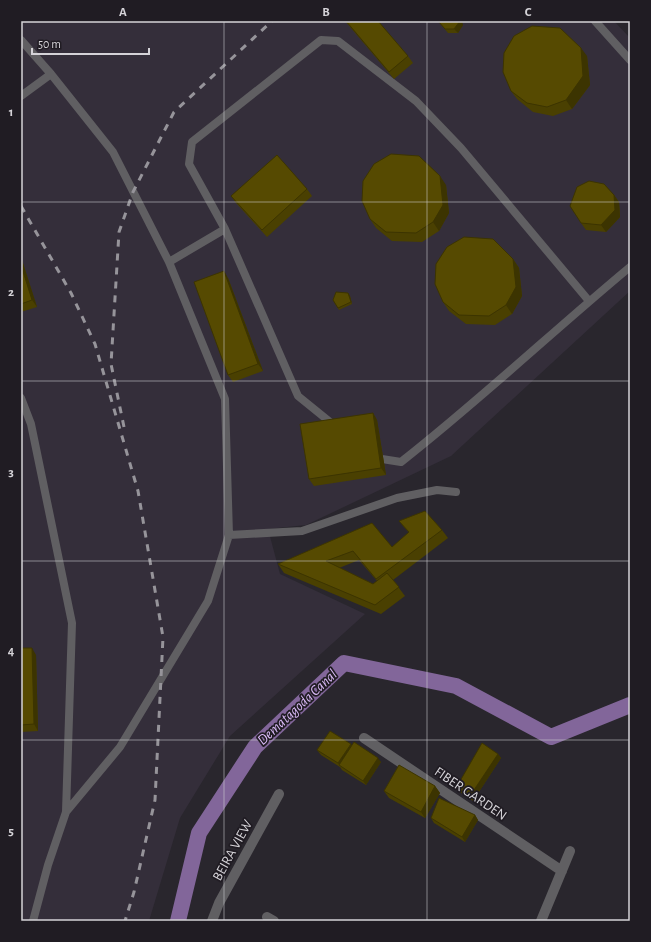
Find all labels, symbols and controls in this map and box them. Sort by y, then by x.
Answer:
text: A [119,6,127,19]
text: B [322,6,330,19]
text: C [525,6,532,19]
scale bar [32,30,149,56]
text: 50 m [38,38,61,50]
text: 1 [9,106,13,119]
text: 2 [8,286,14,299]
text: 3 [8,466,14,479]
text: 4 [8,645,15,658]
water label: Dematagoda Canal [255,667,340,748]
street label: FIBER GARDEN [432,765,509,823]
street label: BEIRA VIEW [210,817,255,883]
text: 5 [8,825,14,838]

